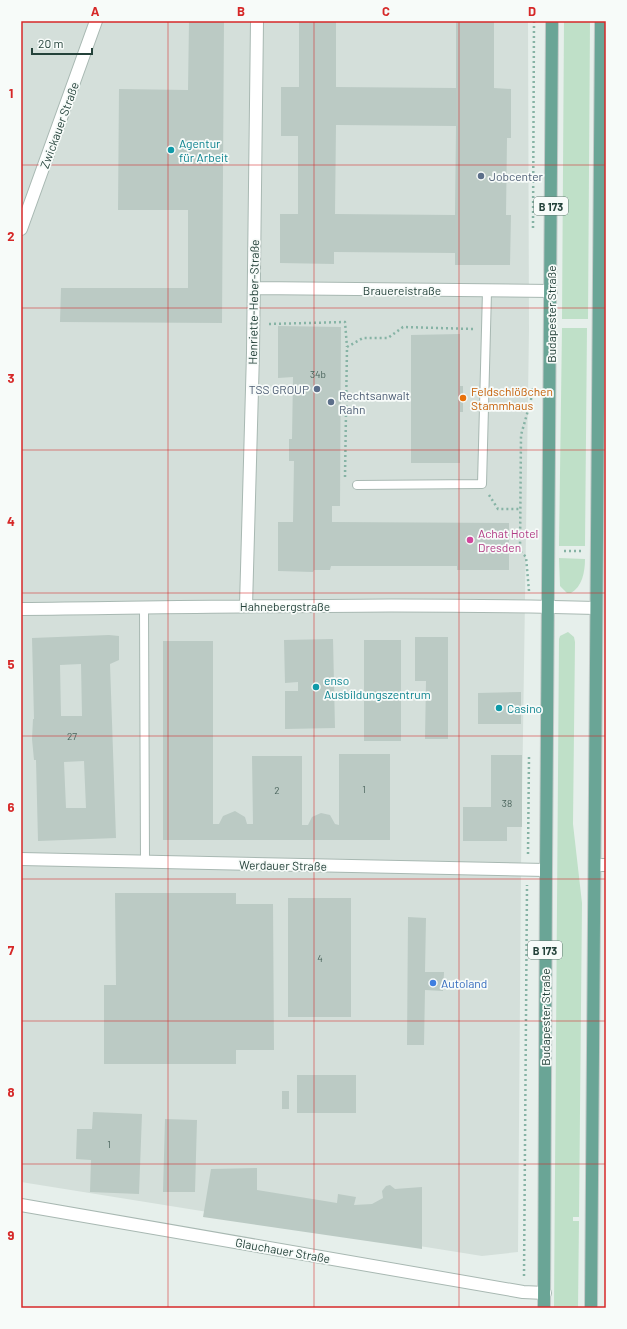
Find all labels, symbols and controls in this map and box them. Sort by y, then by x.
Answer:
text: A [91,3,100,19]
text: B [237,3,245,19]
text: C [382,3,390,19]
text: D [528,3,536,19]
scale bar [32,30,92,56]
text: 20 m [38,36,64,50]
street label: Zwickauer Straße [37,80,81,170]
text: 1 [9,85,13,101]
place label: Agentur für Arbeit [179,136,228,164]
marker: Agentur für Arbeit [166,145,176,155]
place label: Jobcenter [489,169,544,183]
marker: Jobcenter [476,171,486,181]
road number: B 173 [534,197,568,215]
text: 2 [7,228,15,244]
street label: Henriette-Heber-Straße [245,239,261,365]
street label: Budapester Straße [544,265,558,363]
street label: Brauereistraße [363,283,441,297]
house number: 34b [310,368,326,380]
text: 3 [7,370,15,386]
place label: TSS GROUP [249,382,309,396]
marker: TSS GROUP [312,384,322,394]
place label: Feldschlößchen Stammhaus [471,384,553,412]
place label: Rechtsanwalt Rahn [339,388,410,416]
marker: Feldschlößchen Stammhaus [458,393,468,403]
marker: Rechtsanwalt Rahn [326,397,336,407]
text: 4 [7,513,15,529]
place label: Achat Hotel Dresden [478,526,538,554]
marker: Achat Hotel Dresden [465,535,475,545]
street label: Hahnebergstraße [240,599,330,613]
text: 5 [7,656,15,672]
place label: enso Ausbildungszentrum [324,673,431,701]
marker: enso Ausbildungszentrum [311,682,321,692]
place label: Casino [507,701,542,715]
marker: Casino [494,703,504,713]
house number: 27 [67,730,77,742]
house number: 1 [362,783,366,795]
house number: 2 [274,784,280,796]
house number: 38 [502,797,512,809]
text: 6 [8,799,15,815]
street label: Werdauer Straße [239,857,327,873]
road number: B 173 [528,941,562,959]
text: 7 [8,942,15,958]
house number: 4 [317,952,323,964]
street label: Budapester Straße [538,968,552,1066]
place label: Autoland [441,976,487,990]
marker: Autoland [428,978,438,988]
text: 8 [7,1084,15,1100]
house number: 1 [107,1138,111,1150]
text: 9 [8,1227,15,1243]
street label: Glauchauer Straße [234,1235,332,1265]

